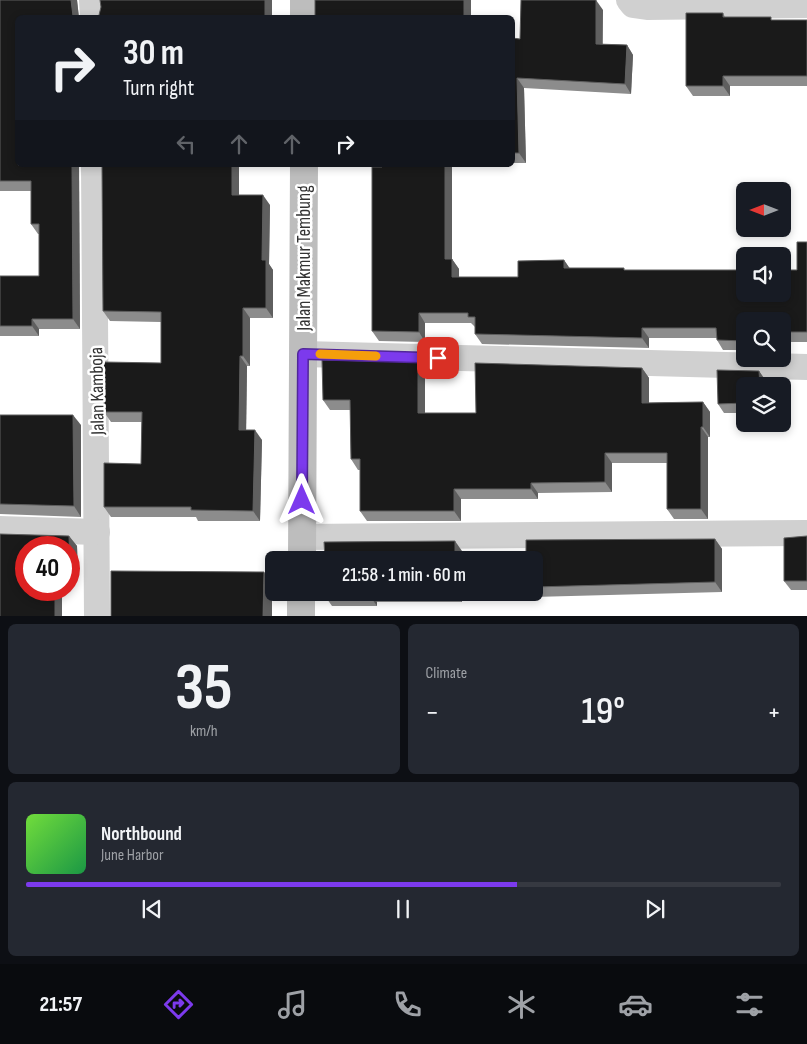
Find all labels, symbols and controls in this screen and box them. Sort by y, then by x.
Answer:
text: 30 m [123,32,184,75]
icon: right [40,35,105,100]
text: Turn right [123,75,194,102]
icon: left [172,130,200,158]
icon: ahead [225,130,253,158]
icon: ahead [278,130,306,158]
icon: right [331,130,359,158]
north arrow [736,182,791,238]
map controls [736,182,791,432]
street label: Jalan Makmur Tembung [293,185,316,332]
button: sound [736,247,791,302]
button: search [736,312,791,367]
pin [417,337,459,379]
icon: arrive [424,344,452,372]
street label: Jalan Kamboja [85,347,110,436]
button: layers [736,377,791,432]
position arrow [275,473,327,525]
speed limit sign: 40 [15,536,80,601]
text: 21:58 · 1 min · 60 m [342,564,466,587]
text: 35 [175,650,233,728]
text: Climate [426,664,467,683]
text: 19° [582,689,625,734]
text: − [426,696,439,729]
text: + [767,696,781,729]
text: km/h [190,722,218,741]
text: Northbound [101,823,182,846]
text: June Harbor [101,846,164,865]
icon: previous [138,895,166,923]
icon: pause [389,895,417,923]
icon: next [641,895,669,923]
icon: directions [161,987,196,1022]
icon: music [275,987,310,1022]
icon: phone [390,987,425,1022]
icon: climate [504,987,539,1022]
icon: car [618,987,653,1022]
icon: filters [732,987,767,1022]
text: 21:57 [40,991,82,1018]

